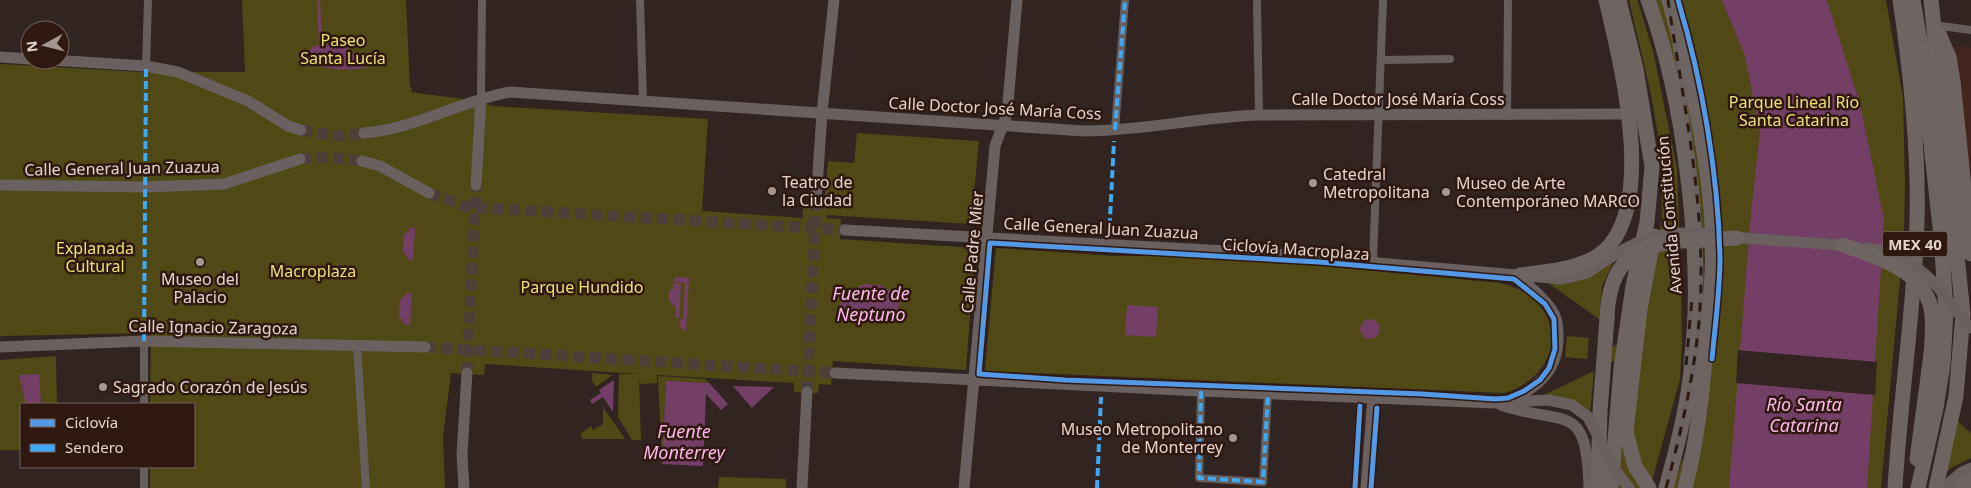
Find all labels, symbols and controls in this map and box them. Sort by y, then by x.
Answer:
north arrow [20,20,70,70]
park label: Paseo Santa Lucía [300,29,386,69]
text: N [21,40,42,53]
street label: Calle Doctor José María Coss [1291,88,1505,110]
street label: Calle Doctor José María Coss [888,91,1102,125]
park label: Parque Lineal Río Santa Catarina [1729,91,1859,131]
street label: Avenida Constitución [1651,135,1687,295]
street label: Calle General Juan Zuazua [24,155,220,181]
place label: Catedral Metropolitana [1323,163,1430,203]
place label: Teatro de la Ciudad [782,171,853,211]
place label: Museo de Arte Contemporáneo MARCO [1456,172,1640,212]
marker: Catedral Metropolitana [1307,177,1319,189]
marker: Teatro de la Ciudad [766,185,778,197]
marker: Museo de Arte Contemporáneo MARCO [1440,186,1452,198]
street label: Calle Padre Mier [956,190,988,314]
street label: Calle General Juan Zuazua [1003,212,1199,244]
road number: MEX 40 [1882,232,1948,256]
street label: Ciclovía Macroplaza [1222,233,1370,265]
park label: Explanada Cultural [56,237,134,277]
marker: Museo del Palacio [194,256,206,268]
park label: Macroplaza [270,260,356,282]
place label: Museo del Palacio [161,268,239,308]
park label: Parque Hundido [521,276,643,298]
water label: Fuente de Neptuno [832,281,910,326]
street label: Calle Ignacio Zaragoza [128,315,298,339]
place label: Sagrado Corazón de Jesús [113,376,307,398]
marker: Sagrado Corazón de Jesús [97,381,109,393]
water label: Río Santa Catarina [1766,392,1842,437]
legend [20,403,195,468]
text: Ciclovía [65,412,118,432]
place label: Museo Metropolitano de Monterrey [1061,418,1224,458]
water label: Fuente Monterrey [643,419,726,464]
marker: Museo Metropolitano de Monterrey [1227,432,1239,444]
text: Sendero [65,437,124,457]

